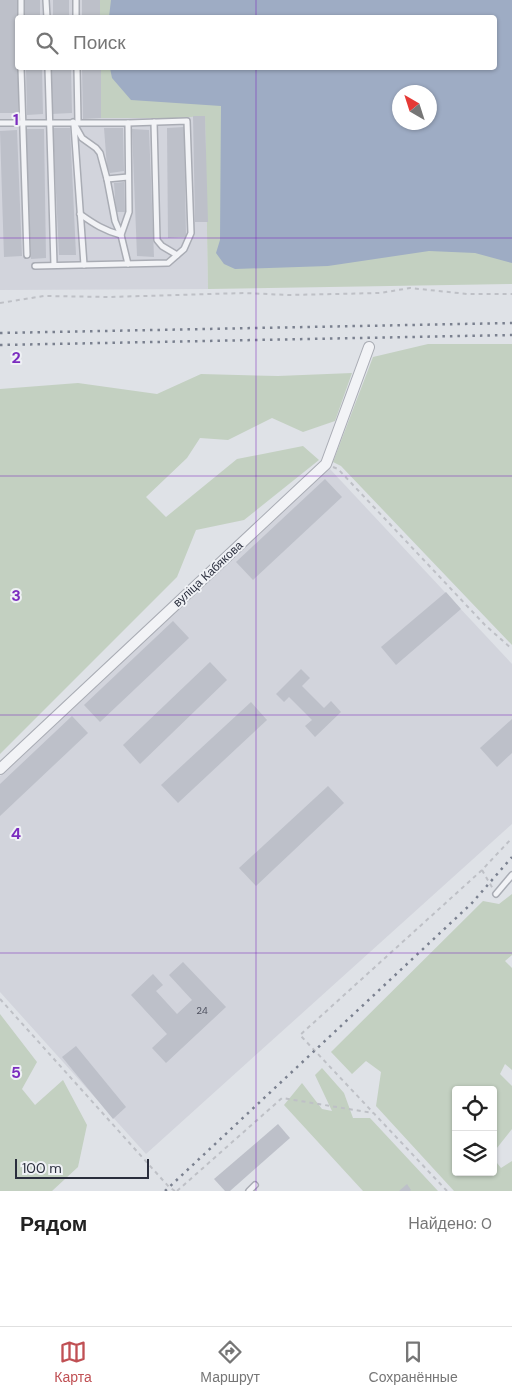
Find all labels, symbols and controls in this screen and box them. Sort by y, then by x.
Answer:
search box [15,15,497,70]
icon: search [33,29,61,57]
text: Поиск [73,30,126,55]
north arrow [392,85,437,130]
text: 1 [13,109,19,130]
text: 2 [11,347,21,368]
street label: вуліца Кабякова [170,537,247,611]
text: 3 [11,585,21,606]
text: 4 [11,823,21,844]
house number: 24 [196,1004,208,1017]
text: 5 [11,1062,21,1083]
map controls [452,1086,497,1176]
button: locate [452,1086,497,1131]
button: layers [452,1131,497,1176]
scale bar [15,1156,149,1179]
text: 100 m [22,1159,62,1177]
text: Рядом [20,1210,87,1238]
text: Найдено: 0 [408,1213,492,1234]
tab: Карта [54,1338,92,1386]
tab: Маршрут [200,1338,260,1386]
tab: Сохранённые [369,1338,458,1386]

